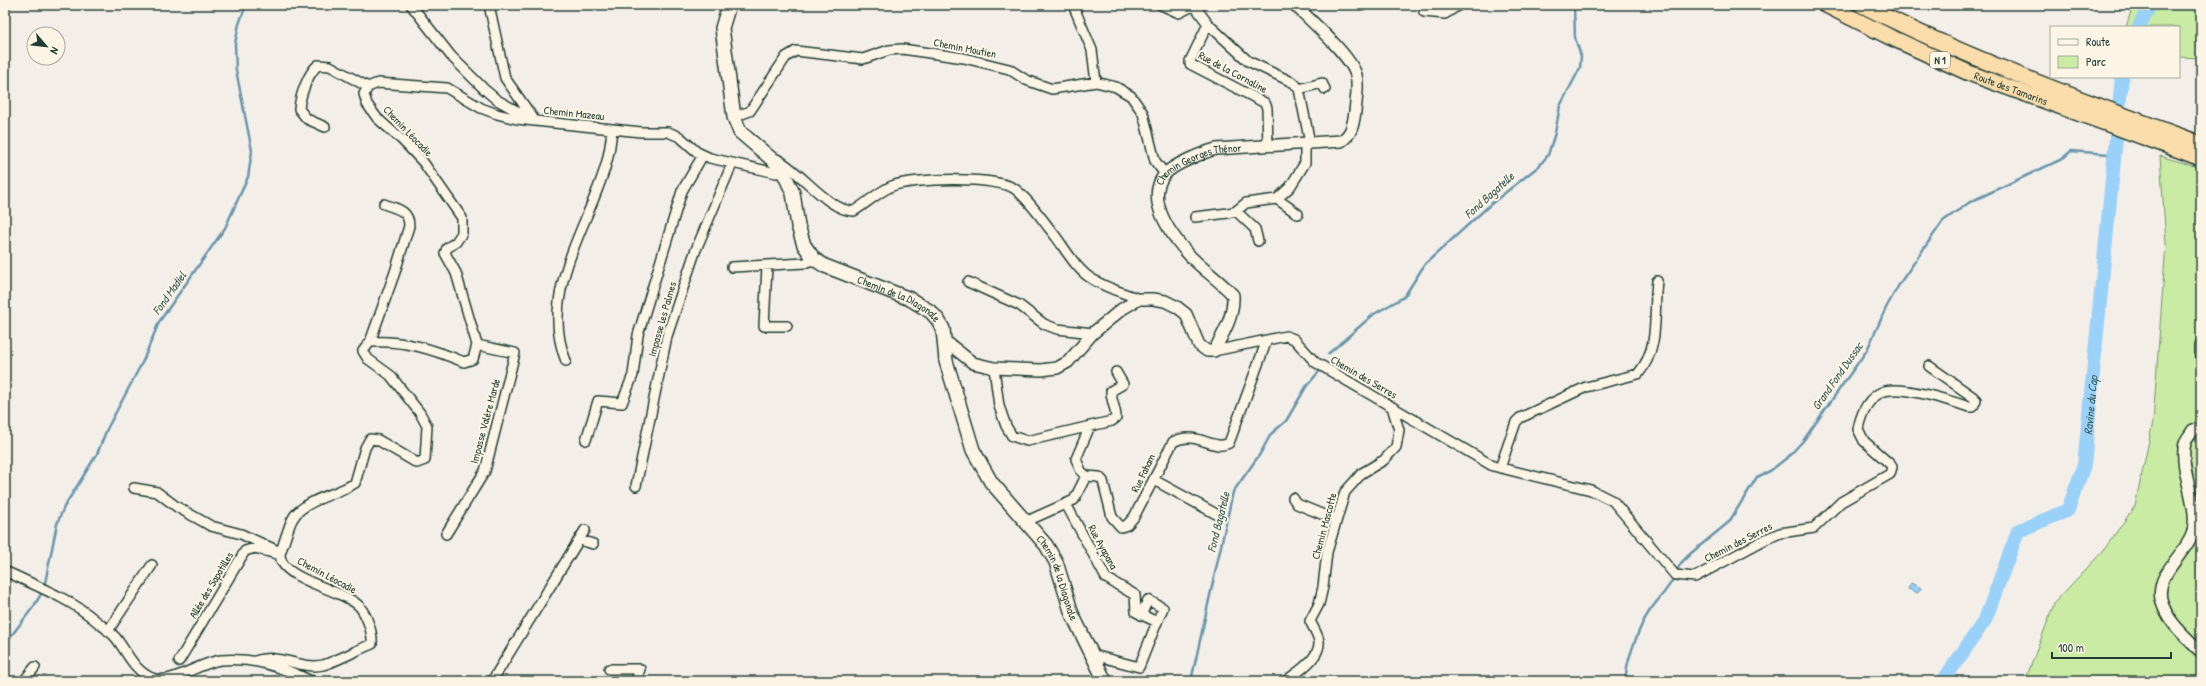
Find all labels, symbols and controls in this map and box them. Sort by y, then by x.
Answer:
north arrow [26,26,66,66]
legend [2050,26,2180,78]
text: Route [2086,33,2110,50]
street label: Chemin Moutien [933,35,998,61]
text: N [47,45,62,57]
street label: Rue de la Cornaline [1196,48,1270,96]
road number: N 1 [1930,52,1950,68]
text: Parc [2086,53,2106,70]
street label: Route des Tamarins [1972,68,2050,108]
street label: Chemin Léocadie [380,103,436,160]
street label: Chemin Mazeau [543,103,606,123]
street label: Chemin Georges Thénor [1153,140,1243,187]
water label: Fond Bagatelle [1460,167,1519,222]
water label: Fond Madiel [148,267,191,318]
street label: Chemin de la Diagonale [855,272,944,325]
street label: Impasse les Palmes [645,280,679,358]
water label: Grand Fond Dussac [1807,338,1867,413]
street label: Chemin des Serres [1328,352,1400,402]
water label: Ravine du Cap [2078,374,2101,436]
street label: Impasse Valère Marde [467,376,503,465]
street label: Rue Faham [1128,451,1159,495]
water label: Fond Bagatelle [1202,489,1234,554]
street label: Chemin Mascotte [1308,491,1340,561]
street label: Chemin des Serres [1702,519,1774,565]
street label: Rue Ayapana [1085,522,1121,572]
street label: Chemin de la Diagonale [1033,532,1081,623]
street label: Allée des Sapotilles [186,549,236,621]
street label: Chemin Léocadie [295,554,360,597]
scale bar [2052,634,2171,660]
text: 100 m [2058,639,2084,656]

